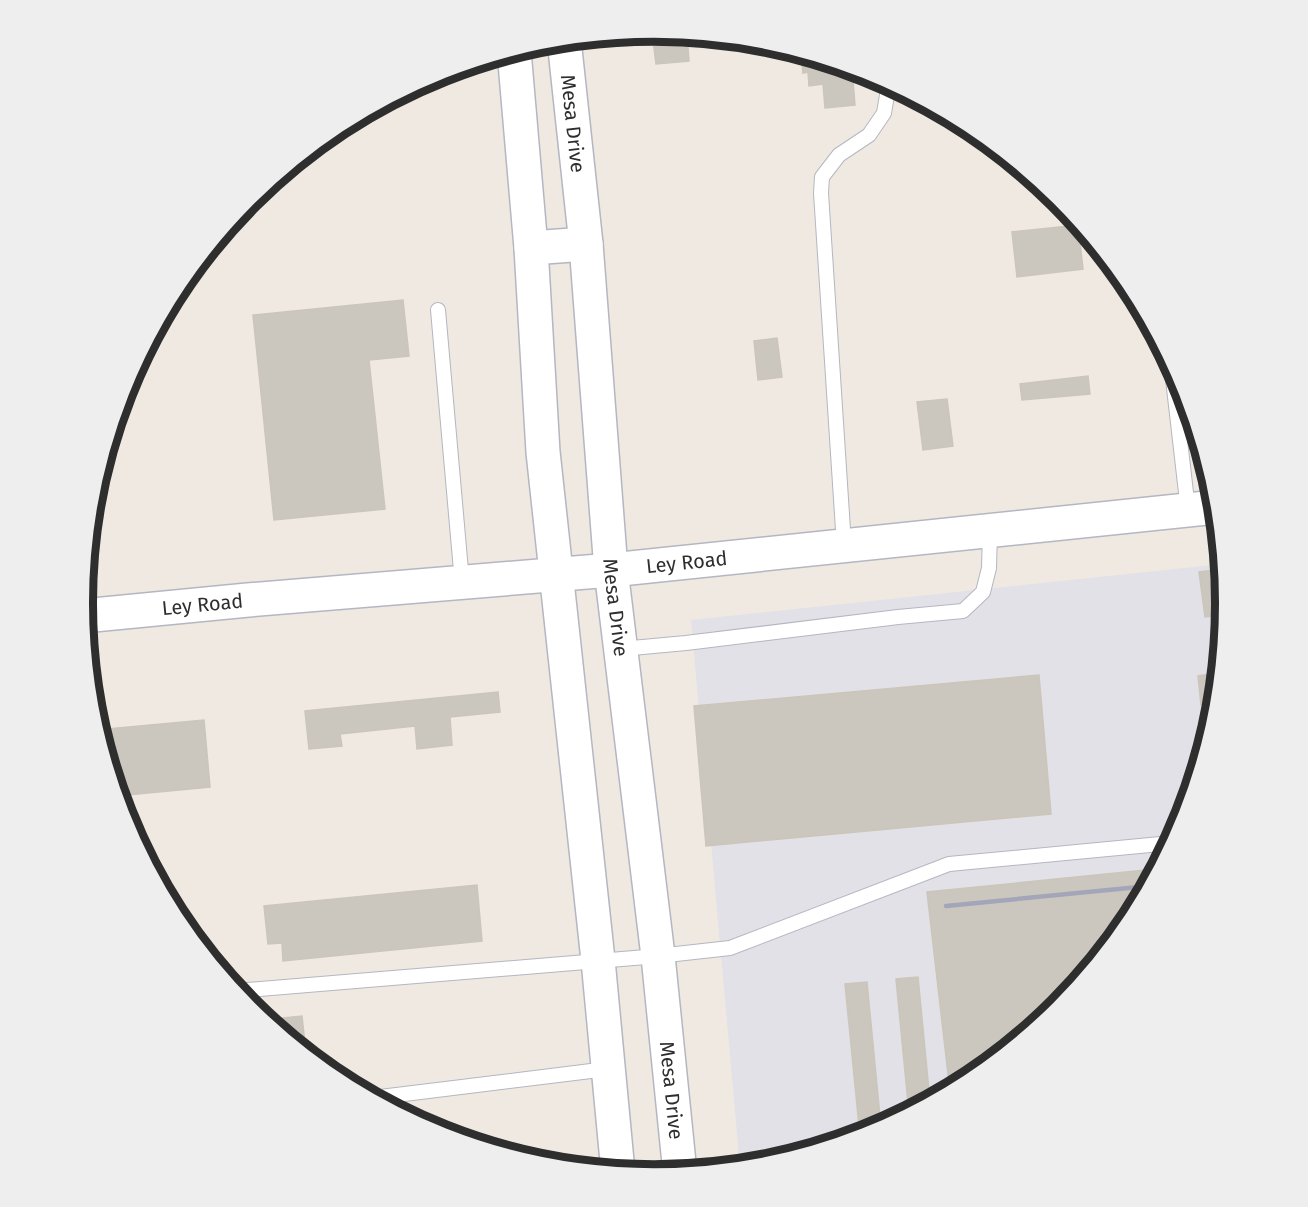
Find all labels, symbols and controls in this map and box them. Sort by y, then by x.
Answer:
street label: Mesa Drive [556,73,590,174]
street label: Ley Road [645,546,728,578]
street label: Mesa Drive [598,558,633,658]
street label: Ley Road [161,589,244,620]
street label: Mesa Drive [655,1040,689,1141]

